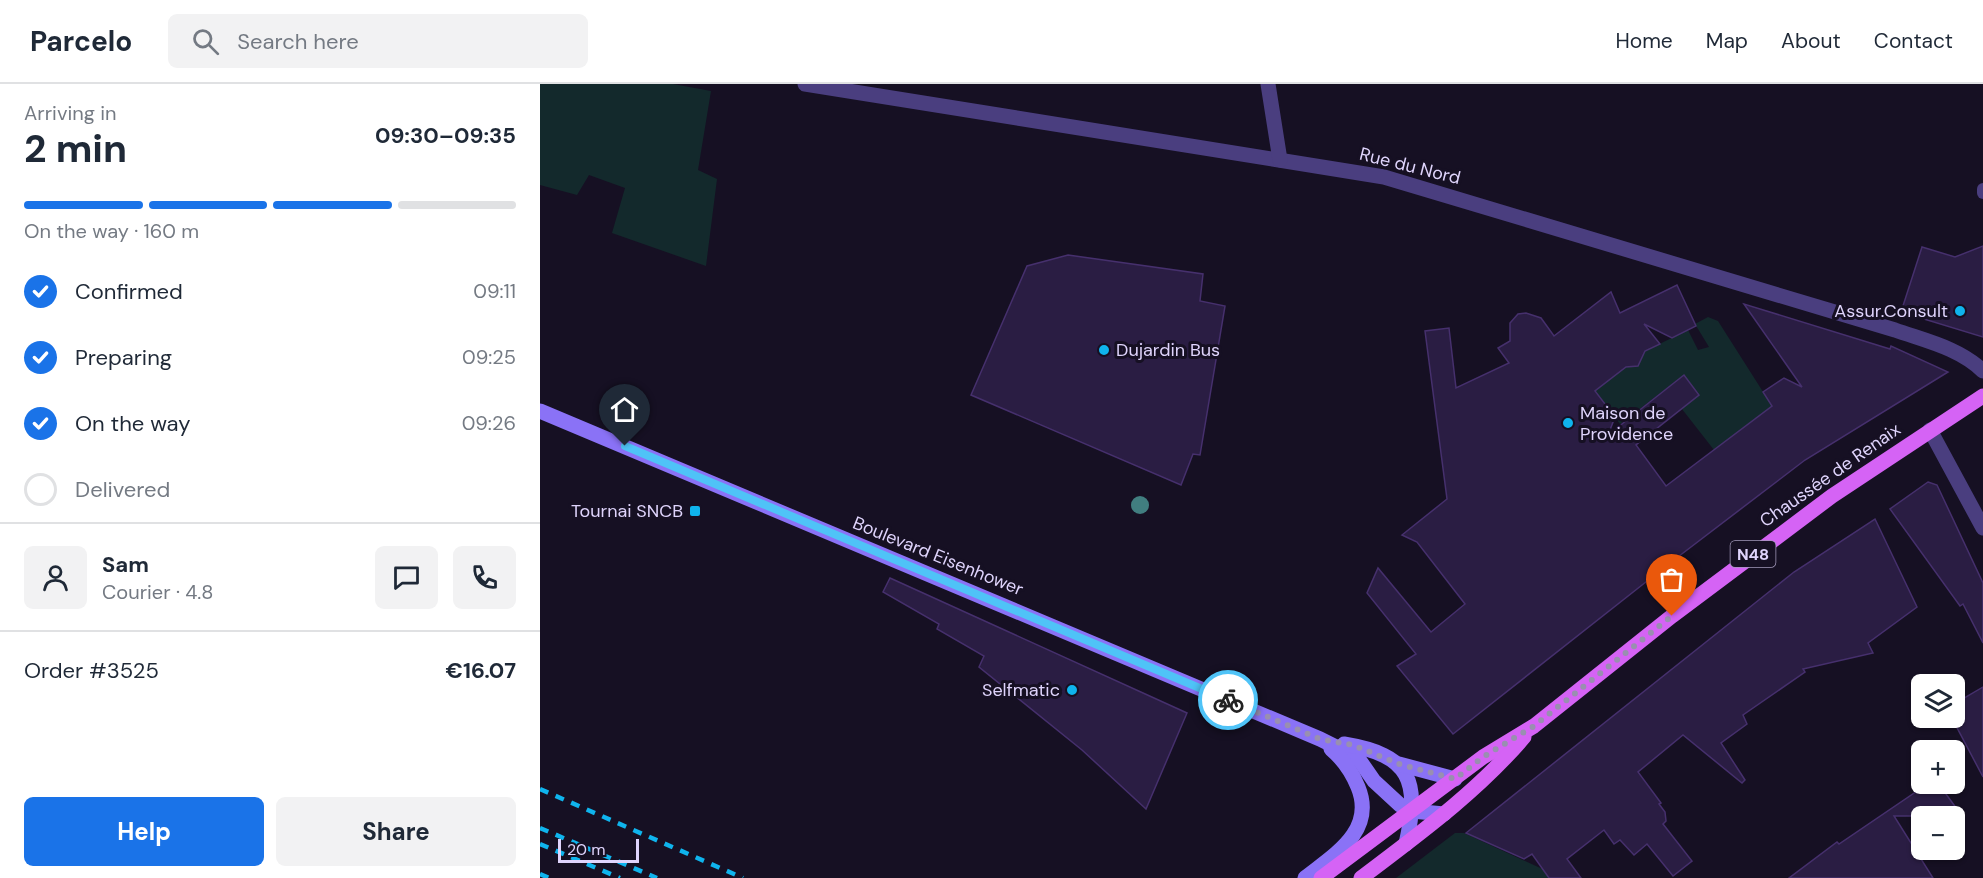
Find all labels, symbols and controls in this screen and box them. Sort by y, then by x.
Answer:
search box [168,14,588,68]
text: Parcelo [30,23,132,60]
icon: search [189,25,222,58]
text: Search here [237,27,359,56]
text: Home [1615,27,1673,55]
text: Map [1706,27,1748,55]
text: About [1781,27,1841,55]
text: Contact [1874,27,1953,55]
text: Arriving in [24,100,116,126]
text: 09:30–09:35 [375,121,516,150]
text: 2 min [24,123,127,174]
street label: Rue du Nord [1357,142,1463,190]
text: On the way · 160 m [24,218,199,244]
icon: check [24,275,57,308]
text: Confirmed [75,277,183,306]
text: 09:11 [473,278,516,304]
place label: Assur.Consult [1834,299,1948,323]
marker: Assur.Consult [1953,304,1967,318]
place label: Dujardin Bus [1116,338,1220,362]
icon: check [24,341,57,374]
text: Preparing [75,343,172,372]
marker: Dujardin Bus [1097,343,1111,357]
text: 09:25 [462,344,516,370]
pin [599,384,650,446]
icon: home [608,393,641,426]
place label: Maison de Providence [1580,401,1673,446]
icon: check [24,407,57,440]
text: On the way [75,409,190,438]
text: 09:26 [462,410,516,436]
marker: Maison de Providence [1561,416,1575,430]
street label: Chaussée de Renaix [1755,417,1905,533]
text: Delivered [75,475,170,504]
place label: Tournai SNCB [571,499,683,523]
marker: Tournai SNCB [688,504,702,518]
street label: Boulevard Eisenhower [849,511,1027,601]
road number: N48 [1730,541,1776,567]
button: person [24,546,87,609]
button: chat [375,546,438,609]
button: phone [453,546,516,609]
text: Sam [102,550,149,579]
pin [1646,554,1697,616]
icon: bag [1655,563,1688,596]
text: Courier · 4.8 [102,579,213,605]
text: Order #3525 [24,656,159,685]
text: €16.07 [446,656,516,685]
courier [1198,670,1258,730]
map controls [1911,674,1965,860]
button: layers [1911,674,1965,728]
place label: Selfmatic [982,678,1060,702]
marker: Selfmatic [1065,683,1079,697]
icon: bike [1212,684,1245,717]
button: + [1911,740,1965,794]
button: Help [24,797,264,866]
button: Share [276,797,516,866]
button: − [1911,806,1965,860]
scale bar [558,836,639,864]
text: 20 m [567,839,606,860]

